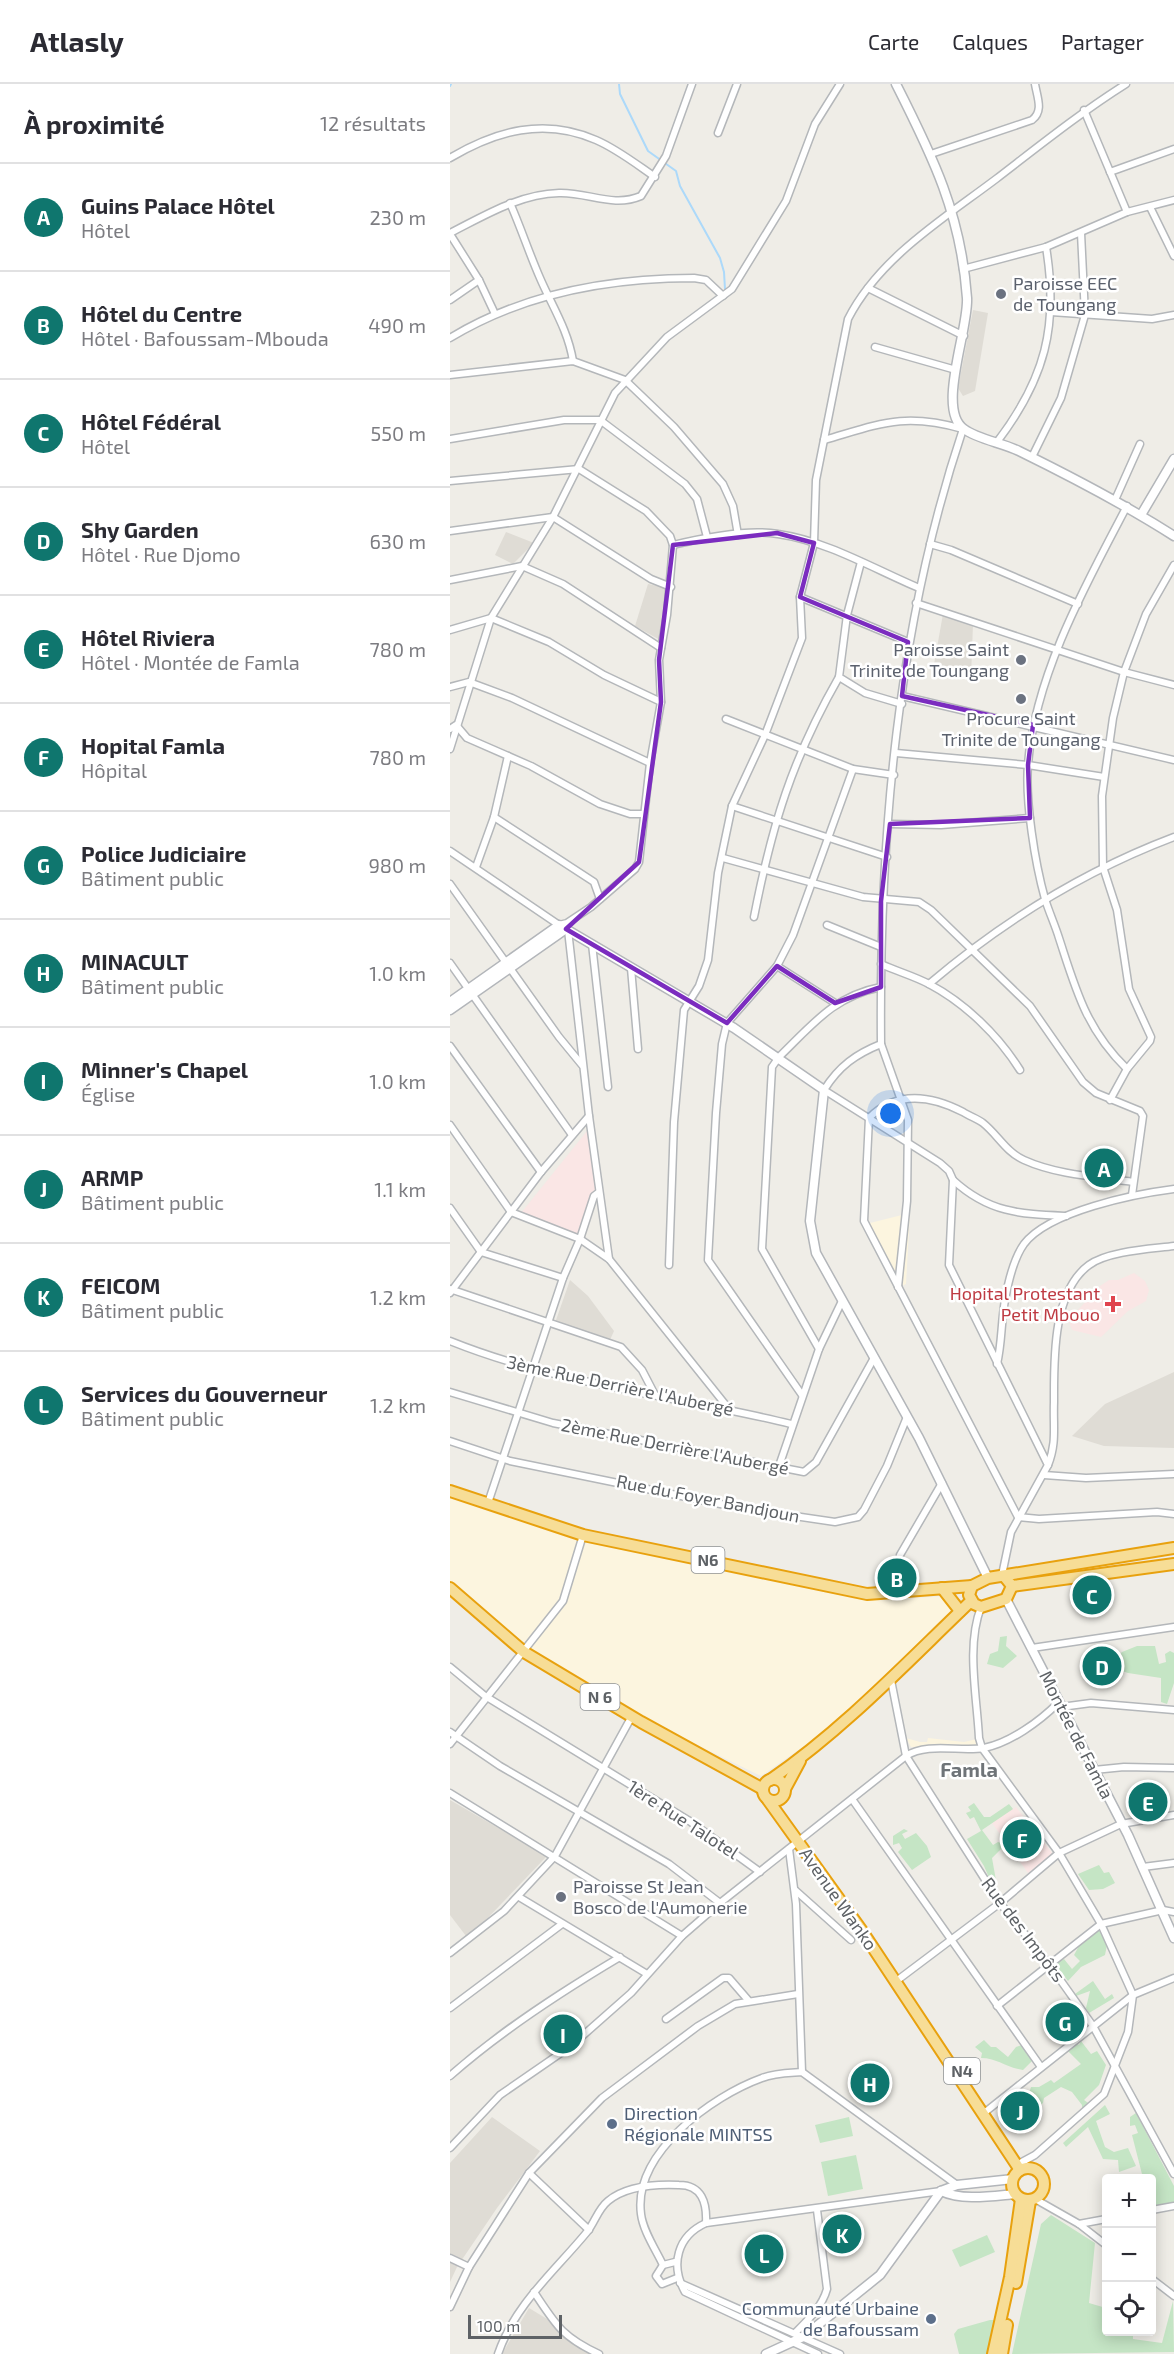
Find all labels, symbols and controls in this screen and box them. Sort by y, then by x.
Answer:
text: Atlasly [30,24,124,58]
text: Carte [868,29,919,54]
text: Calques [952,29,1028,54]
text: Partager [1061,29,1144,54]
text: À proximité [24,108,165,139]
text: 12 résultats [320,111,426,135]
text: Guins Palace Hôtel [81,192,275,218]
text: A [37,205,50,229]
text: 230 m [370,205,426,229]
text: Hôtel [81,218,130,242]
place label: Paroisse EEC de Toungang [1013,272,1117,315]
marker: Paroisse EEC de Toungang [994,287,1008,301]
text: Hôtel du Centre [81,300,242,326]
text: B [37,313,50,337]
text: 490 m [368,313,426,337]
text: Hôtel · Bafoussam-Mbouda [81,326,329,350]
text: Hôtel Fédéral [81,408,221,434]
text: C [38,421,49,445]
text: 550 m [371,421,426,445]
text: Hôtel [81,434,130,458]
text: Shy Garden [81,516,199,542]
text: D [37,529,50,553]
text: 630 m [369,529,426,553]
text: Hôtel · Rue Djomo [81,542,241,566]
text: Hôtel Riviera [81,624,215,650]
text: E [38,637,49,661]
text: 780 m [370,637,426,661]
place label: Paroisse Saint Trinite de Toungang [850,638,1009,681]
text: Hôtel · Montée de Famla [81,650,300,674]
marker: Paroisse Saint Trinite de Toungang [1014,653,1028,667]
marker: Procure Saint Trinite de Toungang [1014,692,1028,706]
place label: Procure Saint Trinite de Toungang [941,707,1101,750]
text: Hopital Famla [81,732,225,758]
text: F [38,745,49,769]
text: 780 m [370,745,426,769]
text: Hôpital [81,758,147,782]
text: Police Judiciaire [81,840,247,866]
text: G [37,853,50,877]
text: 980 m [368,853,426,877]
text: Bâtiment public [81,866,224,890]
text: MINACULT [81,948,189,974]
text: H [37,961,50,985]
text: 1.0 km [369,961,426,985]
text: Bâtiment public [81,974,224,998]
text: Minner's Chapel [81,1056,248,1082]
text: I [41,1069,46,1093]
text: 1.0 km [369,1069,426,1093]
text: Église [81,1082,135,1106]
your location [876,1099,905,1128]
pin: A [1084,1146,1124,1190]
text: ARMP [81,1164,143,1190]
text: J [40,1177,47,1201]
text: 1.1 km [374,1177,426,1201]
text: Bâtiment public [81,1190,224,1214]
text: FEICOM [81,1272,160,1298]
place label: Hopital Protestant Petit Mbouo [950,1282,1100,1325]
text: K [37,1285,50,1309]
text: 1.2 km [370,1285,426,1309]
marker: Hopital Protestant Petit Mbouo [1104,1295,1122,1313]
text: Bâtiment public [81,1298,224,1322]
street label: 3ème Rue Derrière l'Aubergé [505,1350,736,1420]
text: Services du Gouverneur [81,1380,327,1406]
text: L [38,1393,49,1417]
text: 1.2 km [370,1393,426,1417]
text: Bâtiment public [81,1406,224,1430]
street label: 2ème Rue Derrière l'Aubergé [560,1413,791,1479]
street label: Rue du Foyer Bandjoun [615,1469,802,1527]
road number: N6 [692,1547,724,1573]
pin: B [878,1556,916,1600]
pin: C [1072,1572,1112,1618]
pin: D [1082,1644,1122,1688]
street label: Montée de Famla [1035,1667,1119,1802]
road number: N 6 [580,1684,620,1710]
district label: Famla [940,1757,998,1781]
street label: 1ère Rue Talotel [624,1775,744,1864]
pin: E [1128,1780,1168,1824]
pin: F [1002,1816,1042,1862]
street label: Avenue Wanko [795,1843,882,1954]
street label: Rue des Impôts [977,1873,1070,1986]
place label: Paroisse St Jean Bosco de l'Aumonerie [573,1875,747,1918]
marker: Paroisse St Jean Bosco de l'Aumonerie [554,1890,568,1904]
pin: G [1046,2000,1084,2044]
pin: I [544,2012,582,2056]
road number: N4 [944,2058,980,2084]
pin: H [850,2060,890,2106]
pin: J [1000,2088,1040,2134]
place label: Direction Régionale MINTSS [624,2102,773,2145]
marker: Direction Régionale MINTSS [605,2117,619,2131]
map controls [1102,2174,1156,2336]
button: + [1102,2174,1156,2228]
pin: K [822,2212,862,2256]
button: − [1102,2228,1156,2282]
pin: L [744,2232,784,2276]
button: locate [1102,2282,1156,2336]
place label: Communauté Urbaine de Bafoussam [742,2297,919,2340]
scale bar [468,2312,562,2340]
marker: Communauté Urbaine de Bafoussam [924,2312,938,2326]
text: 100 m [477,2316,520,2335]

